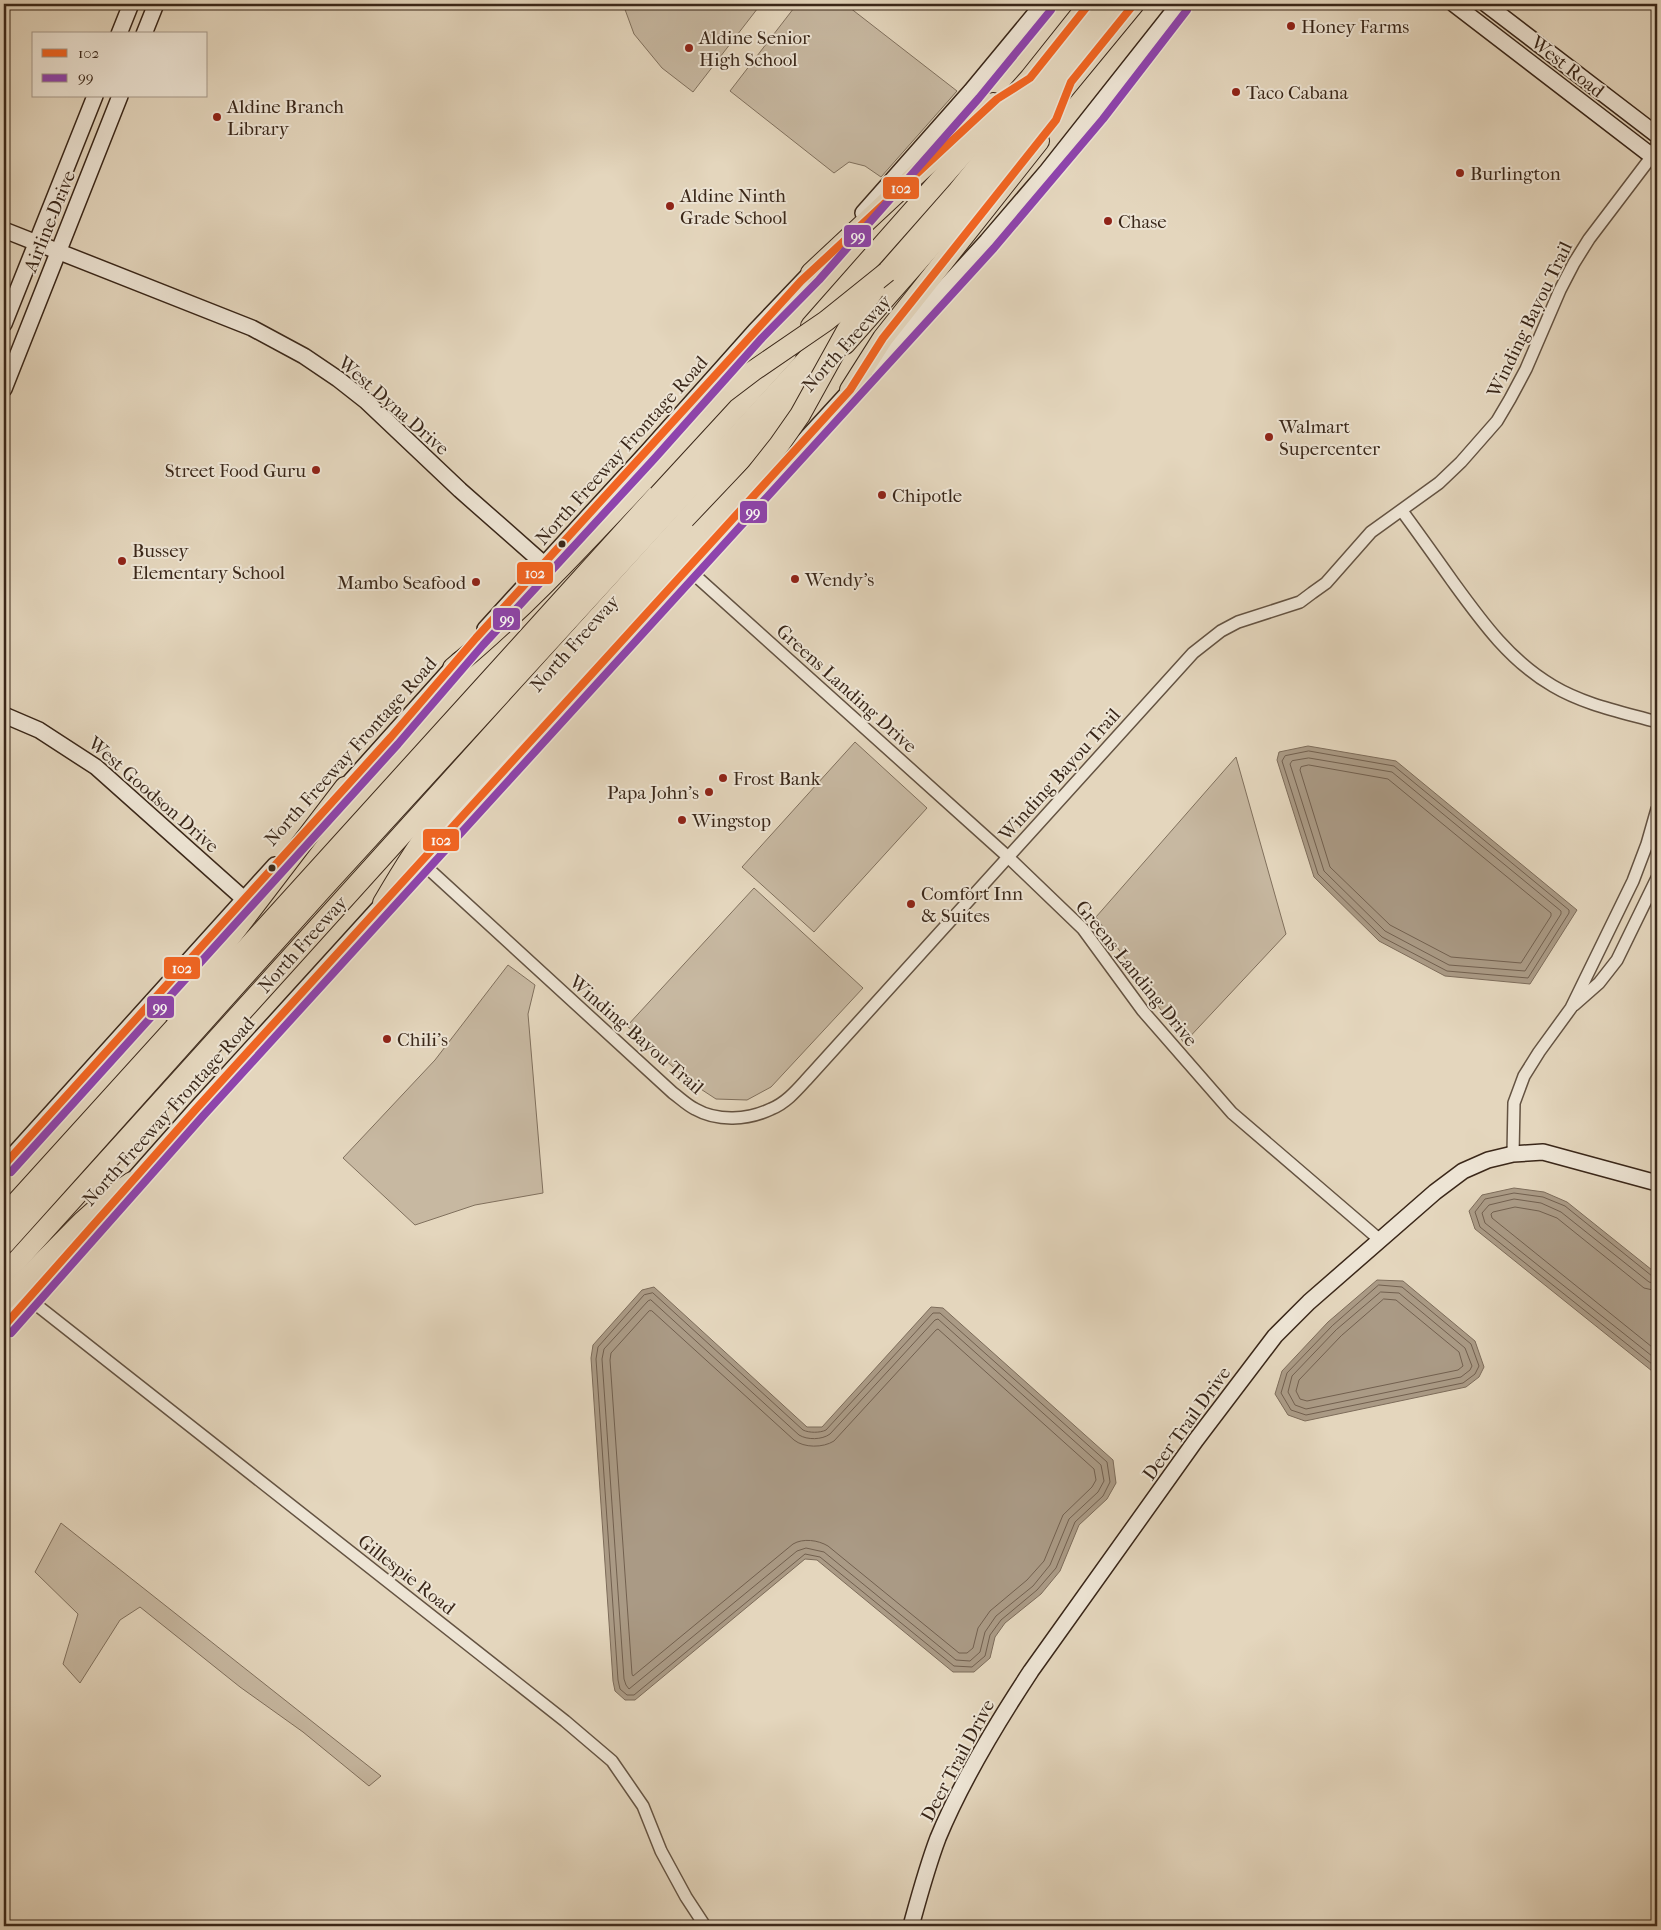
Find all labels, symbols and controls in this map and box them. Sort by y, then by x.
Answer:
place label: Honey Farms [1301,16,1409,38]
marker: Honey Farms [1285,20,1297,32]
place label: Aldine Senior High School [698,27,811,71]
street label: West Road [1526,31,1609,103]
legend [32,32,208,98]
marker: Aldine Senior High School [683,42,695,54]
text: 102 [78,44,100,62]
text: 99 [78,68,94,86]
place label: Taco Cabana [1246,82,1348,104]
marker: Taco Cabana [1230,86,1242,98]
place label: Aldine Branch Library [226,96,344,140]
marker: Aldine Branch Library [211,111,223,123]
place label: Burlington [1470,163,1561,185]
street label: Airline Drive [19,167,80,276]
marker: Burlington [1454,167,1466,179]
line badge: 102 [882,176,920,200]
text: 102 [891,180,911,197]
place label: Aldine Ninth Grade School [679,185,787,229]
marker: Aldine Ninth Grade School [664,200,676,212]
place label: Chase [1118,211,1167,233]
marker: Chase [1102,215,1114,227]
line badge: 99 [843,224,872,248]
text: 99 [850,228,865,245]
street label: Winding Bayou Trail [1482,238,1577,402]
street label: North Freeway [798,290,897,397]
street label: West Dyna Drive [333,351,453,460]
street label: North Freeway Frontage Road [531,351,713,550]
place label: Walmart Supercenter [1278,416,1381,460]
marker: Walmart Supercenter [1263,431,1275,443]
place label: Street Food Guru [165,460,306,482]
marker: Street Food Guru [310,464,322,476]
place label: Chipotle [892,485,962,507]
marker: Chipotle [876,489,888,501]
line badge: 99 [739,500,768,524]
text: 99 [745,504,760,521]
unlabelled marker [557,539,567,549]
place label: Bussey Elementary School [132,540,285,584]
marker: Bussey Elementary School [116,555,128,567]
line badge: 102 [516,561,554,585]
text: 102 [525,565,545,582]
place label: Wendy's [804,569,874,591]
place label: Mambo Seafood [337,572,467,594]
marker: Wendy's [789,573,801,585]
marker: Mambo Seafood [470,576,482,588]
street label: North Freeway [526,590,625,697]
line badge: 99 [492,607,521,631]
text: 99 [499,611,514,628]
street label: Greens Landing Drive [772,620,921,758]
street label: North Freeway Frontage Road [260,652,442,851]
street label: Winding Bayou Trail [994,704,1125,846]
street label: West Goodson Drive [83,731,223,857]
place label: Frost Bank [733,768,821,790]
marker: Frost Bank [717,772,729,784]
place label: Papa John's [607,782,699,804]
marker: Papa John's [703,786,715,798]
place label: Wingstop [691,810,771,832]
marker: Wingstop [676,814,688,826]
line badge: 102 [422,828,460,852]
text: 102 [431,832,451,849]
unlabelled marker [267,863,277,873]
place label: Comfort Inn & Suites [921,883,1023,927]
street label: North Freeway [254,891,353,998]
street label: Greens Landing Drive [1071,896,1202,1051]
marker: Comfort Inn & Suites [905,898,917,910]
line badge: 102 [163,956,201,980]
text: 102 [172,960,192,977]
street label: Winding Bayou Trail [564,970,708,1099]
line badge: 99 [146,995,175,1019]
text: 99 [152,999,167,1016]
street label: North Freeway Frontage Road [78,1012,260,1211]
place label: Chili's [397,1029,448,1051]
marker: Chili's [381,1033,393,1045]
street label: Deer Trail Drive [1138,1362,1235,1485]
street label: Gillespie Road [353,1530,460,1620]
street label: Deer Trail Drive [916,1696,999,1825]

